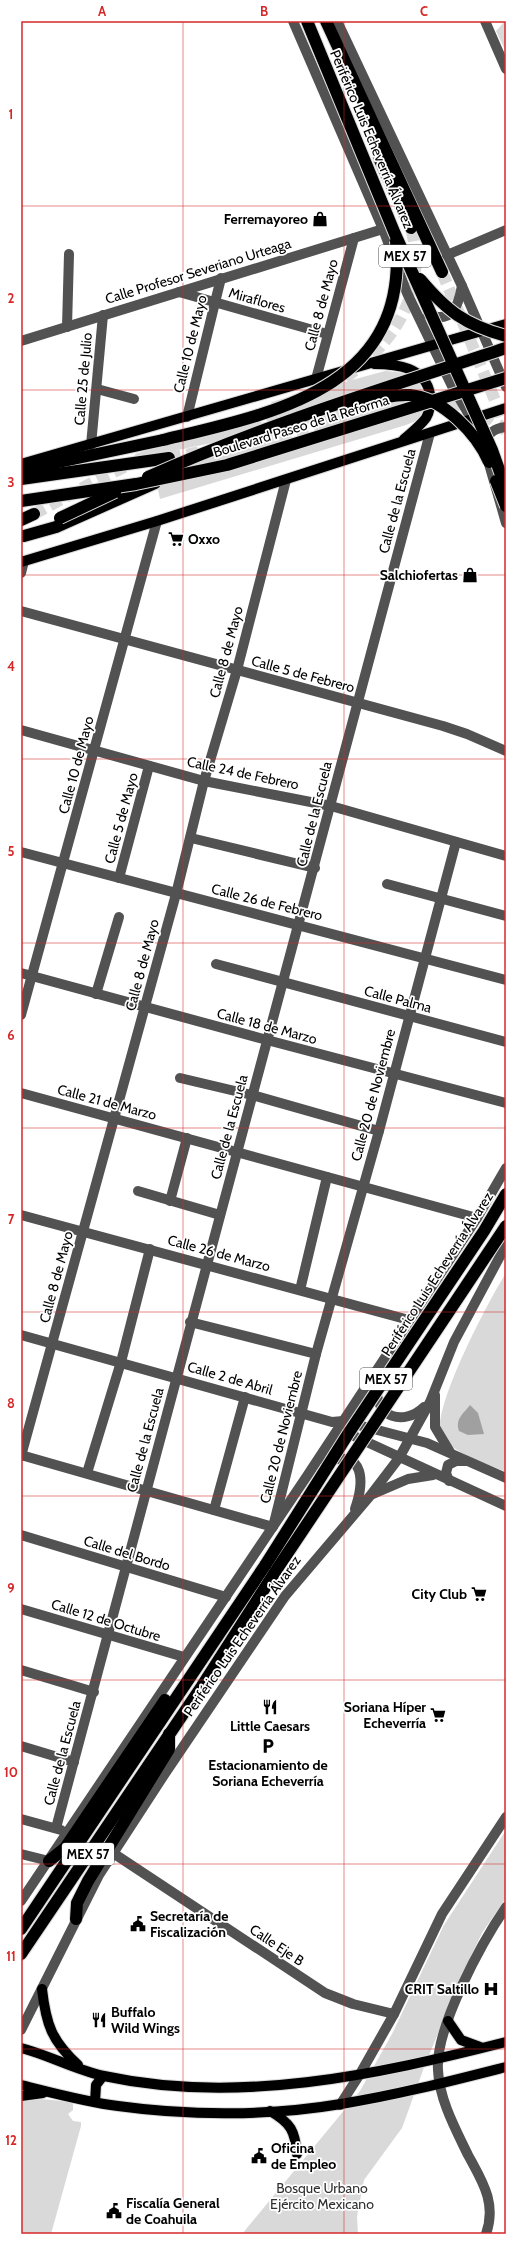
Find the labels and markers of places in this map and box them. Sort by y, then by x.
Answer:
place label: Ferremayoreo [224,210,308,228]
shop icon: Ferremayoreo [311,210,329,228]
supermarket icon: Oxxo [167,530,185,548]
place label: Oxxo [188,530,220,548]
place label: Salchiofertas [380,566,458,584]
shop icon: Salchiofertas [461,566,479,584]
place label: City Club [411,1585,467,1603]
supermarket icon: City Club [470,1585,488,1603]
restaurant icon: Little Caesars [261,1698,279,1716]
place label: Soriana Híper Echeverría [344,1698,426,1732]
supermarket icon: Soriana Híper Echeverría [429,1706,447,1724]
place label: Little Caesars [230,1717,310,1735]
parking icon: Estacionamiento de Soriana Echeverría [259,1737,277,1755]
place label: Estacionamiento de Soriana Echeverría [208,1756,328,1790]
place label: Secretaría de Fiscalización [150,1907,229,1941]
public building icon: Secretaría de Fiscalización [129,1915,147,1933]
place label: CRIT Saltillo [405,1980,479,1998]
hospital icon: CRIT Saltillo [482,1980,500,1998]
place label: Buffalo Wild Wings [111,2003,180,2037]
restaurant icon: Buffalo Wild Wings [90,2011,108,2029]
place label: Oficina de Empleo [271,2139,336,2173]
public building icon: Oficina de Empleo [250,2147,268,2165]
place label: Fiscalía General de Coahuila [126,2194,220,2228]
public building icon: Fiscalía General de Coahuila [105,2202,123,2220]

